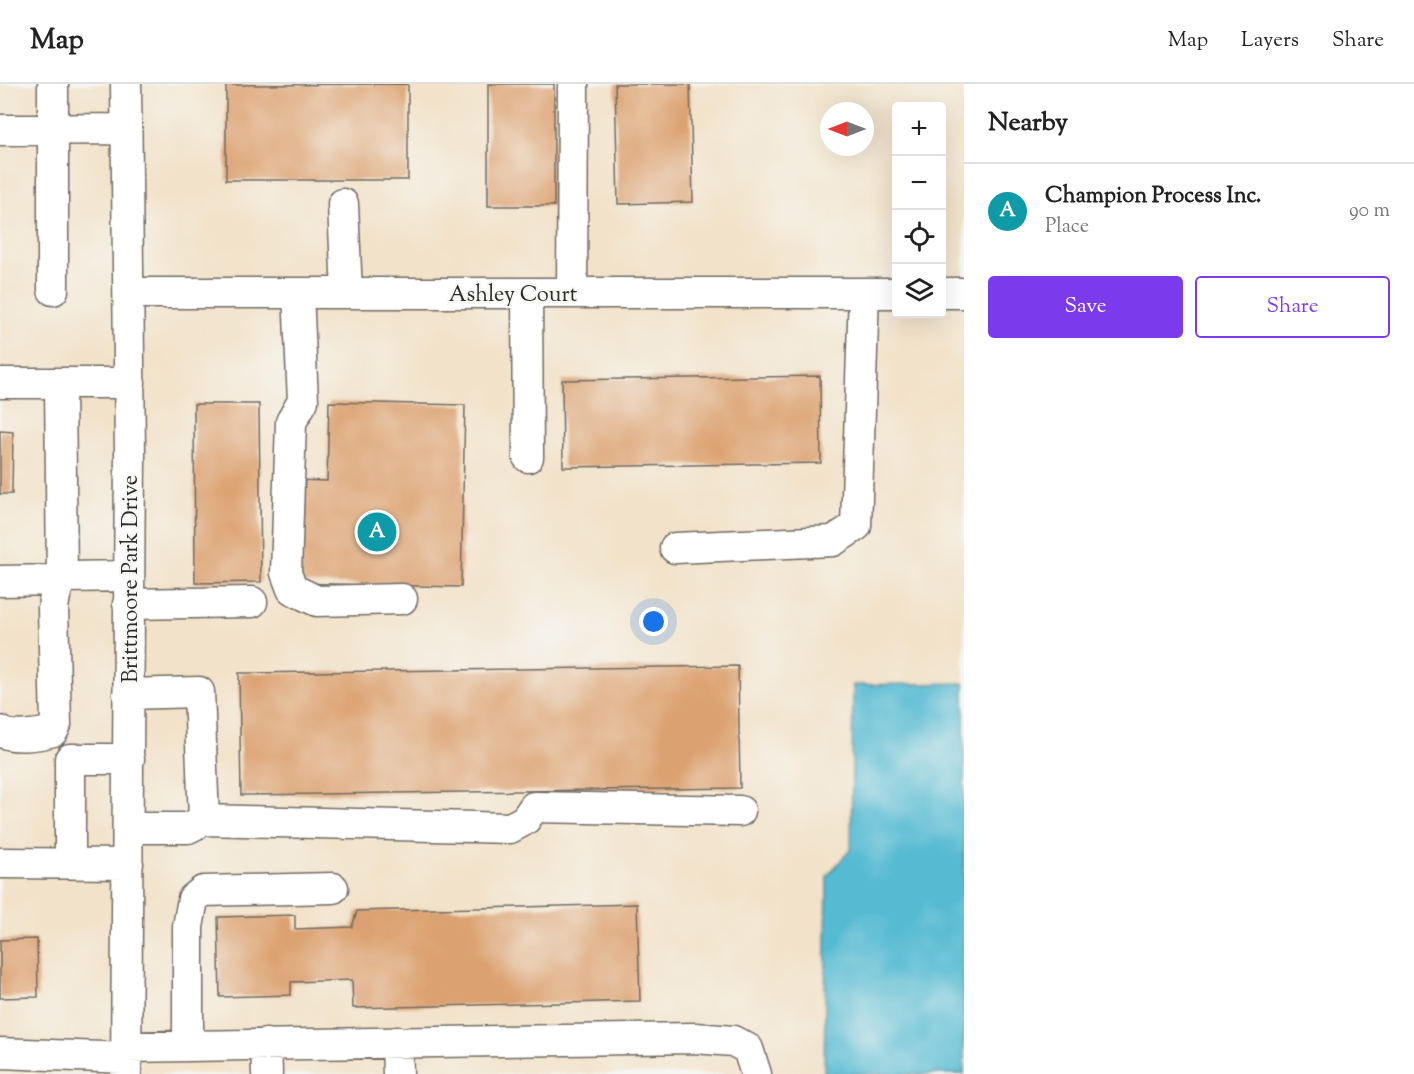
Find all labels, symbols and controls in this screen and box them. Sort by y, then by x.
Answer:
text: Map [30,21,84,61]
text: Map [1168,26,1208,56]
text: Layers [1241,26,1299,56]
text: Share [1332,26,1384,56]
north arrow [820,102,874,156]
map controls [892,102,946,318]
button: + [892,102,946,156]
text: Nearby [988,105,1068,142]
button: − [892,156,946,210]
text: Champion Process Inc. [1045,181,1261,213]
text: A [999,197,1016,226]
text: 90 m [1349,197,1390,226]
button: locate [892,210,946,264]
text: Place [1045,213,1089,242]
button: layers [892,264,946,318]
button: Save [988,276,1183,338]
button: Share [1195,276,1390,338]
street label: Ashley Court [449,280,578,312]
street label: Brittmoore Park Drive [116,475,148,683]
pin: A [358,510,397,554]
your location [639,607,668,636]

